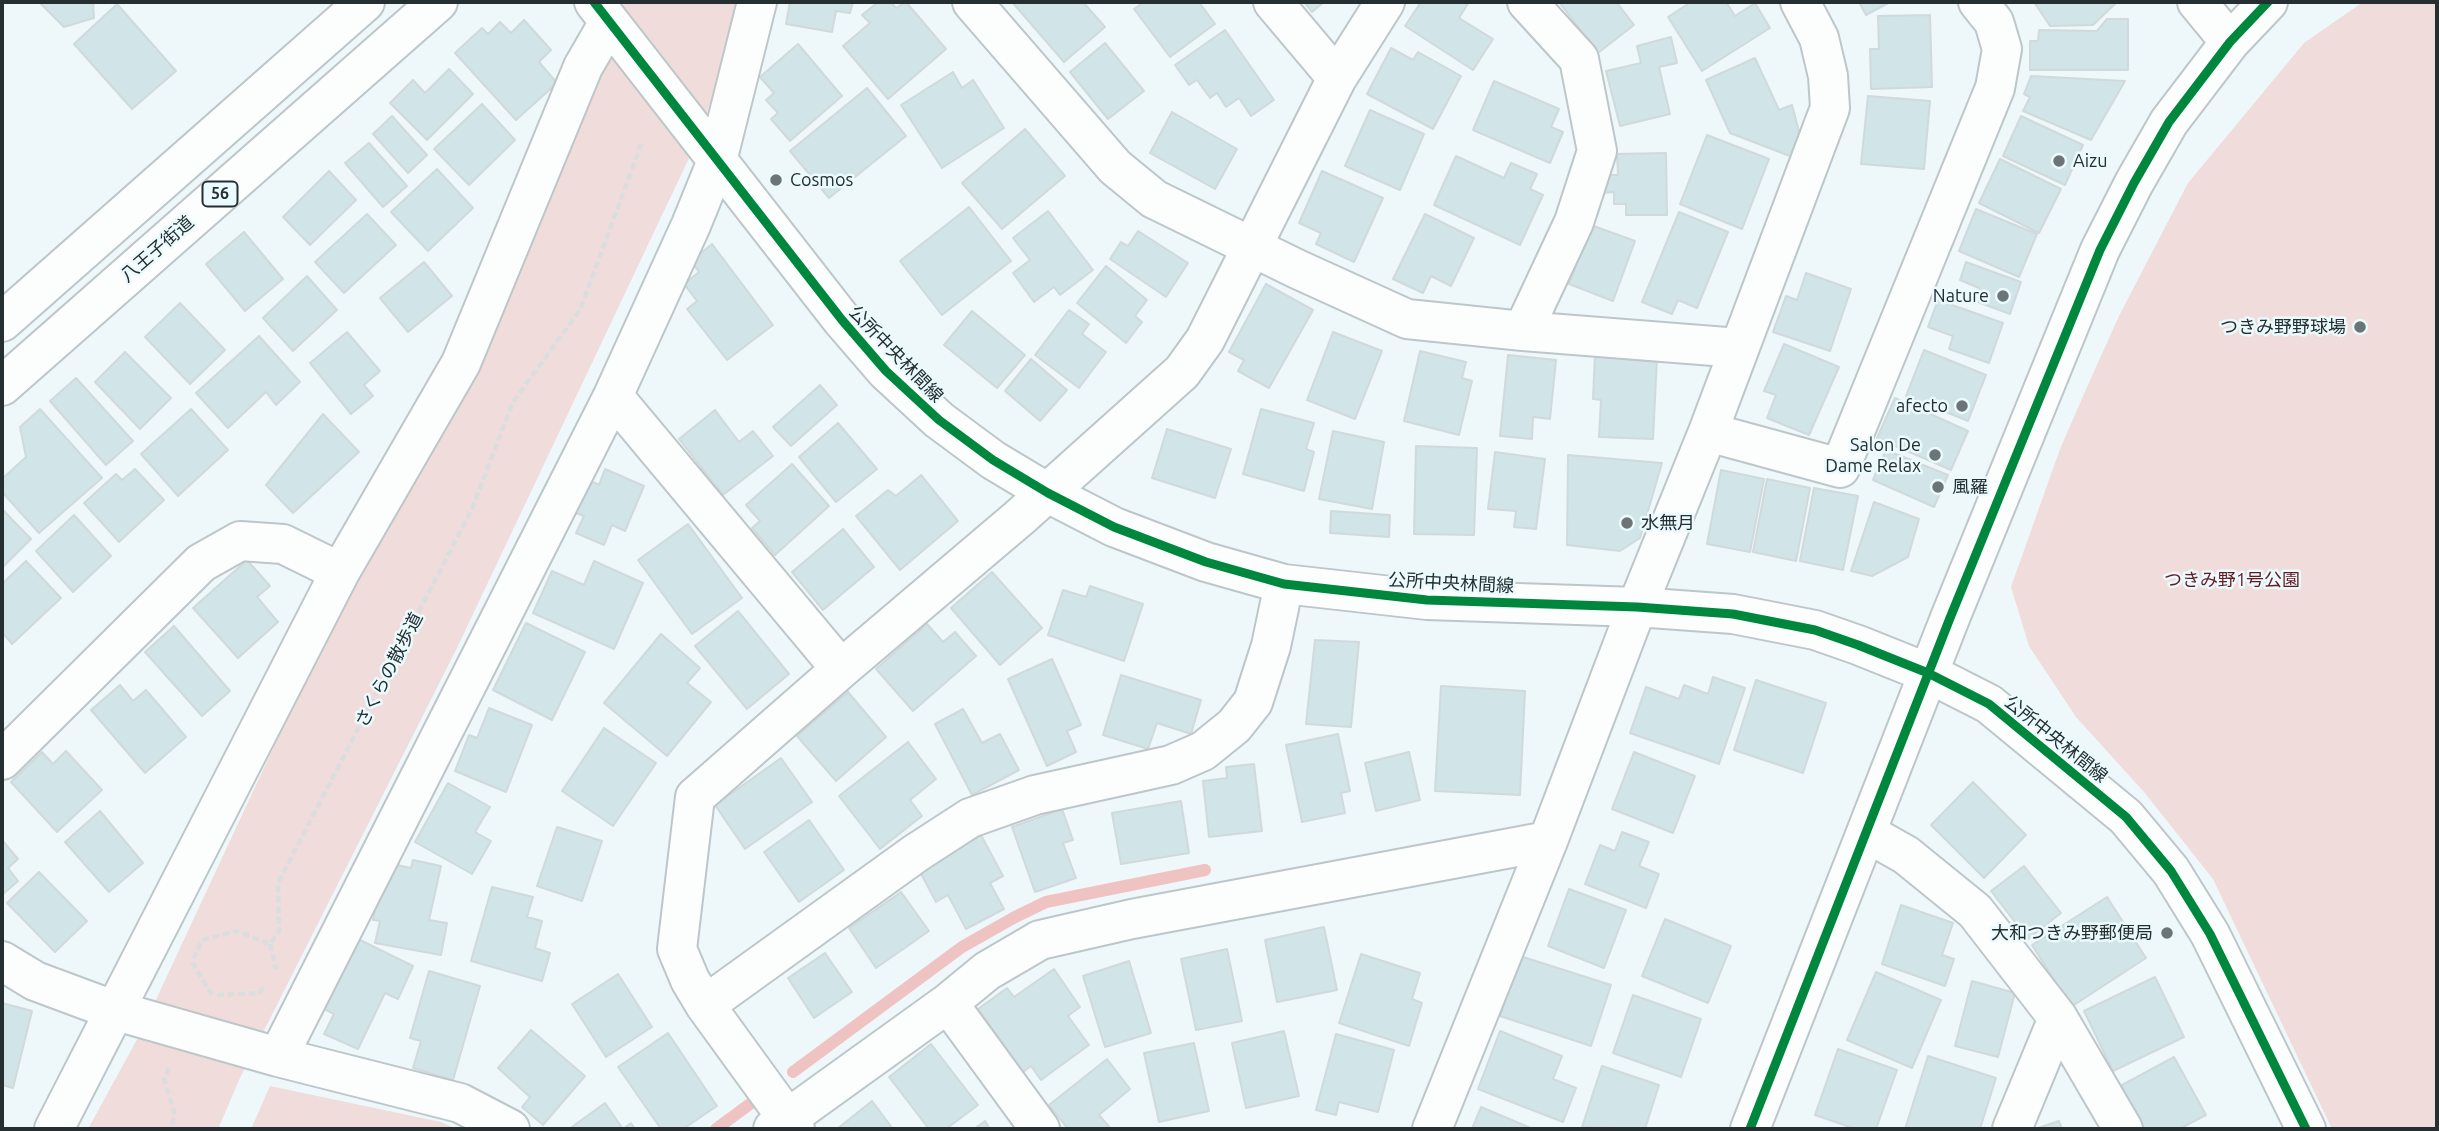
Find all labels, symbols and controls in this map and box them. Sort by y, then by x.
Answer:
place label: Aizu [2073,150,2108,172]
marker: Aizu [2051,153,2067,169]
place label: Cosmos [790,169,853,191]
marker: Cosmos [768,172,784,188]
road number: 56 [202,182,238,206]
street label: 八王子街道 [116,211,198,287]
place label: Nature [1933,285,1989,307]
marker: Nature [1995,288,2011,304]
street label: 公所中央林間線 [844,301,948,407]
place label: つきみ野野球場 [2220,316,2346,338]
marker: つきみ野野球場 [2352,319,2368,335]
place label: afecto [1896,395,1948,417]
marker: afecto [1954,398,1970,414]
place label: Salon De Dame Relax [1825,434,1921,476]
marker: Salon De Dame Relax [1927,447,1943,463]
place label: 風羅 [1952,476,1988,498]
marker: 風羅 [1930,479,1946,495]
place label: 水無月 [1641,512,1695,534]
marker: 水無月 [1619,515,1635,531]
street label: 公所中央林間線 [1388,569,1514,597]
park label: つきみ野1号公園 [2164,569,2300,591]
street label: さくらの散歩道 [351,609,427,731]
street label: 公所中央林間線 [2000,691,2112,787]
place label: 大和つきみ野郵便局 [1991,922,2153,944]
marker: 大和つきみ野郵便局 [2159,925,2175,941]

